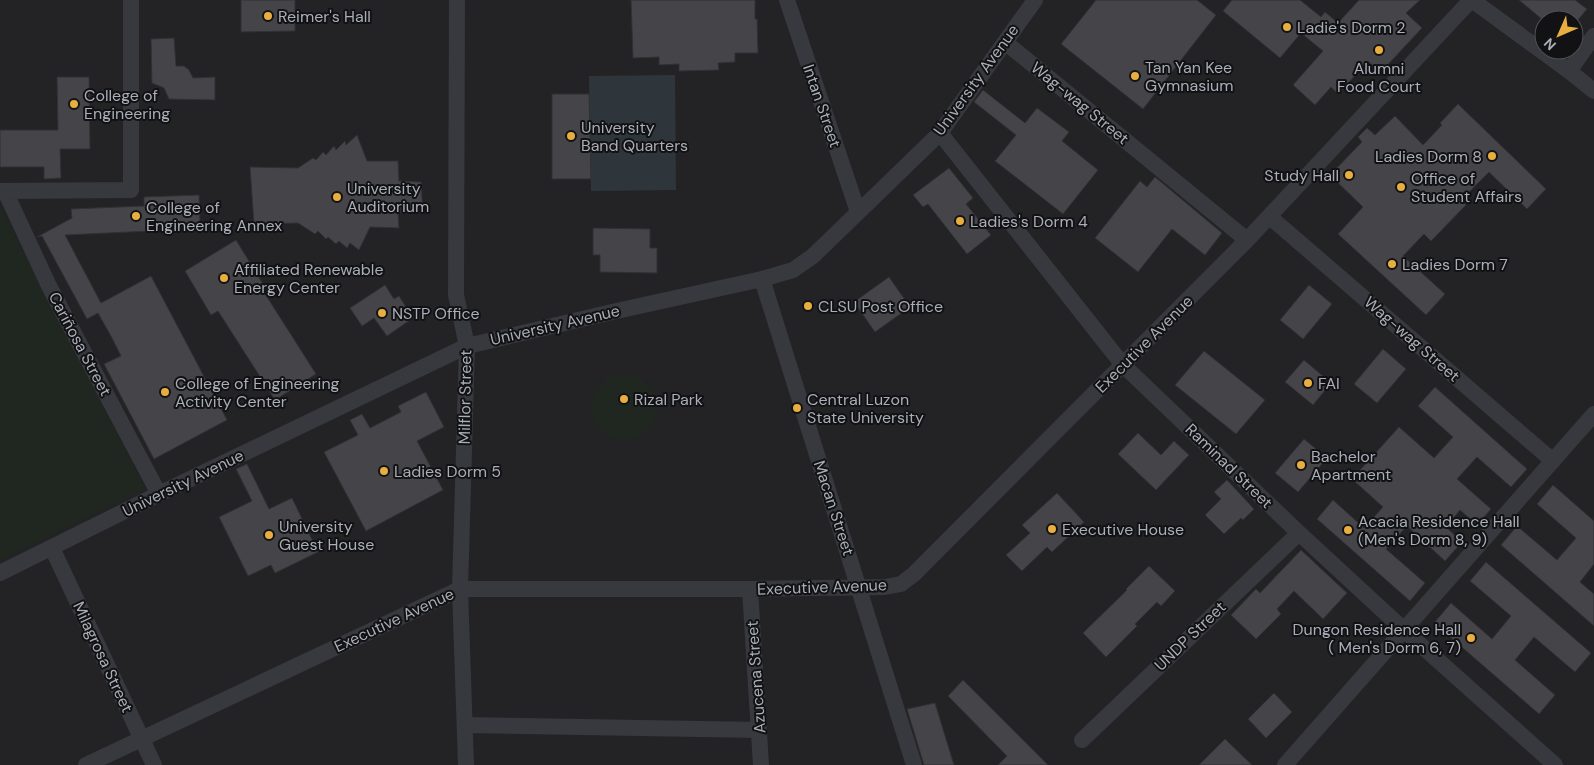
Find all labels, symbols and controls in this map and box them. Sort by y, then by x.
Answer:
place label: Reimer's Hall [278,6,371,27]
marker: Reimer's Hall [262,10,274,22]
north arrow [1534,10,1584,60]
place label: Ladie's Dorm 2 [1297,17,1405,38]
street label: University Avenue [929,20,1023,140]
marker: Ladie's Dorm 2 [1281,21,1293,33]
text: N [1540,34,1560,54]
marker: Alumni Food Court [1373,44,1385,56]
street label: Wag-wag Street [1027,57,1133,149]
place label: Tan Yan Kee Gymnasium [1145,57,1233,96]
place label: Alumni Food Court [1337,58,1421,97]
street label: Intan Street [798,62,846,150]
marker: Tan Yan Kee Gymnasium [1129,70,1141,82]
place label: College of Engineering [84,85,170,124]
marker: College of Engineering [68,98,80,110]
place label: University Band Quarters [581,117,688,156]
marker: University Band Quarters [565,130,577,142]
place label: Ladies Dorm 8 [1375,146,1482,167]
marker: Ladies Dorm 8 [1486,150,1498,162]
place label: Study Hall [1264,165,1339,186]
place label: Office of Student Affairs [1411,168,1522,207]
marker: Study Hall [1343,169,1355,181]
place label: University Auditorium [347,178,429,217]
marker: Office of Student Affairs [1395,181,1407,193]
marker: University Auditorium [331,191,343,203]
place label: College of Engineering Annex [146,197,282,236]
marker: College of Engineering Annex [130,210,142,222]
place label: Ladies's Dorm 4 [970,211,1088,232]
marker: Ladies's Dorm 4 [954,215,966,227]
place label: Ladies Dorm 7 [1402,254,1508,275]
marker: Ladies Dorm 7 [1386,258,1398,270]
place label: Affiliated Renewable Energy Center [234,259,383,298]
marker: Affiliated Renewable Energy Center [218,272,230,284]
street label: Cariñosa Street [44,288,116,400]
street label: Executive Avenue [1091,291,1197,397]
street label: Wag-wag Street [1360,292,1464,386]
place label: CLSU Post Office [818,296,943,317]
street label: University Avenue [488,300,622,350]
marker: CLSU Post Office [802,300,814,312]
place label: NSTP Office [392,303,480,324]
marker: NSTP Office [376,307,388,319]
street label: Milflor Street [454,349,476,445]
place label: College of Engineering Activity Center [175,373,340,412]
place label: FAI [1318,373,1340,394]
marker: FAI [1302,377,1314,389]
marker: College of Engineering Activity Center [159,386,171,398]
place label: Rizal Park [634,389,703,410]
place label: Central Luzon State University [807,389,924,428]
marker: Rizal Park [618,393,630,405]
marker: Central Luzon State University [791,402,803,414]
street label: Raminad Street [1181,419,1277,513]
street label: University Avenue [119,445,247,521]
place label: Bachelor Apartment [1311,446,1391,485]
street label: Macan Street [809,458,859,558]
marker: Bachelor Apartment [1295,459,1307,471]
place label: Ladies Dorm 5 [394,461,501,482]
marker: Ladies Dorm 5 [378,465,390,477]
place label: Acacia Residence Hall (Men's Dorm 8, 9) [1358,511,1520,550]
place label: University Guest House [279,516,374,555]
place label: Executive House [1062,519,1184,540]
marker: Executive House [1046,523,1058,535]
marker: Acacia Residence Hall (Men's Dorm 8, 9) [1342,524,1354,536]
marker: University Guest House [263,529,275,541]
street label: Executive Avenue [757,574,887,600]
street label: Executive Avenue [331,583,457,657]
street label: UNDP Street [1150,597,1230,675]
street label: Milagrosa Street [68,598,138,716]
place label: Dungon Residence Hall ( Men's Dorm 6, 7) [1293,619,1461,658]
street label: Azucena Street [742,620,770,734]
marker: Dungon Residence Hall ( Men's Dorm 6, 7) [1465,632,1477,644]

